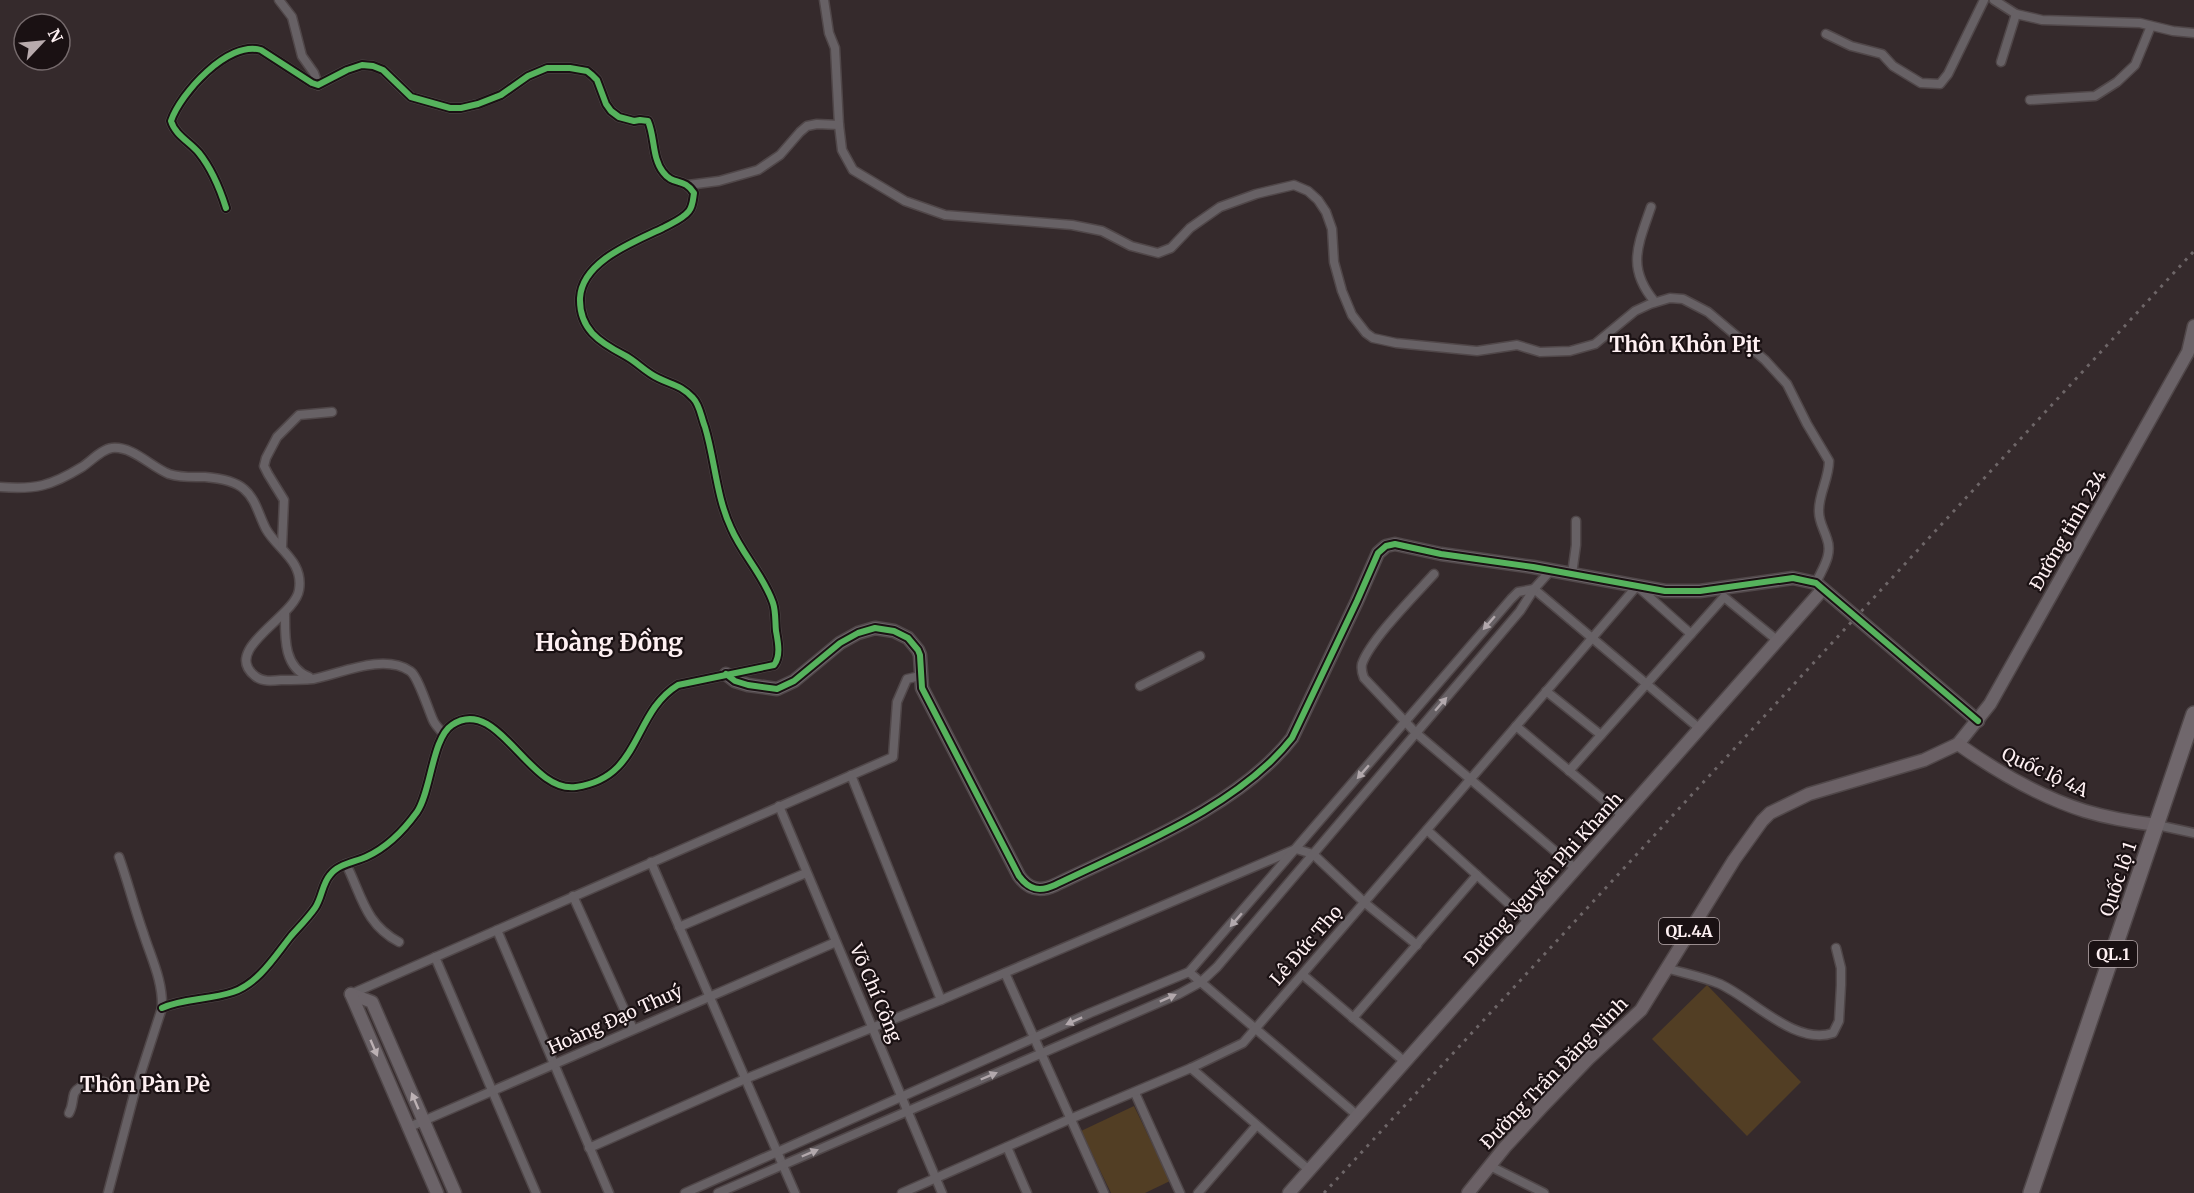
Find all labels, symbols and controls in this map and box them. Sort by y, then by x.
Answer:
north arrow [12,12,72,72]
text: N [44,25,67,46]
district label: Thôn Khỏn Pịt [1609,331,1761,358]
street label: Đường tỉnh 234 [2024,466,2112,594]
one-way arrow [1483,615,1496,631]
district label: Hoàng Đồng [535,627,683,658]
one-way arrow [1435,696,1448,711]
street label: Quốc lộ 4A [1998,742,2092,802]
one-way arrow [1356,764,1369,780]
street label: Đường Nguyễn Phi Khanh [1459,787,1627,971]
street label: Quốc lộ 1 [2095,839,2141,919]
street label: Lê Đức Thọ [1265,900,1347,990]
one-way arrow [1229,912,1242,928]
road number: QL.4A [1659,918,1719,944]
street label: Võ Chí Công [845,939,907,1046]
road number: QL.1 [2089,941,2137,967]
street label: Hoàng Đạo Thuý [544,979,686,1059]
street label: Đường Trần Đăng Ninh [1475,992,1633,1154]
one-way arrow [1159,994,1176,1003]
one-way arrow [1065,1016,1083,1026]
one-way arrow [369,1039,378,1056]
district label: Thôn Pàn Pè [80,1071,210,1098]
one-way arrow [980,1071,998,1081]
one-way arrow [410,1092,419,1110]
one-way arrow [801,1148,819,1158]

